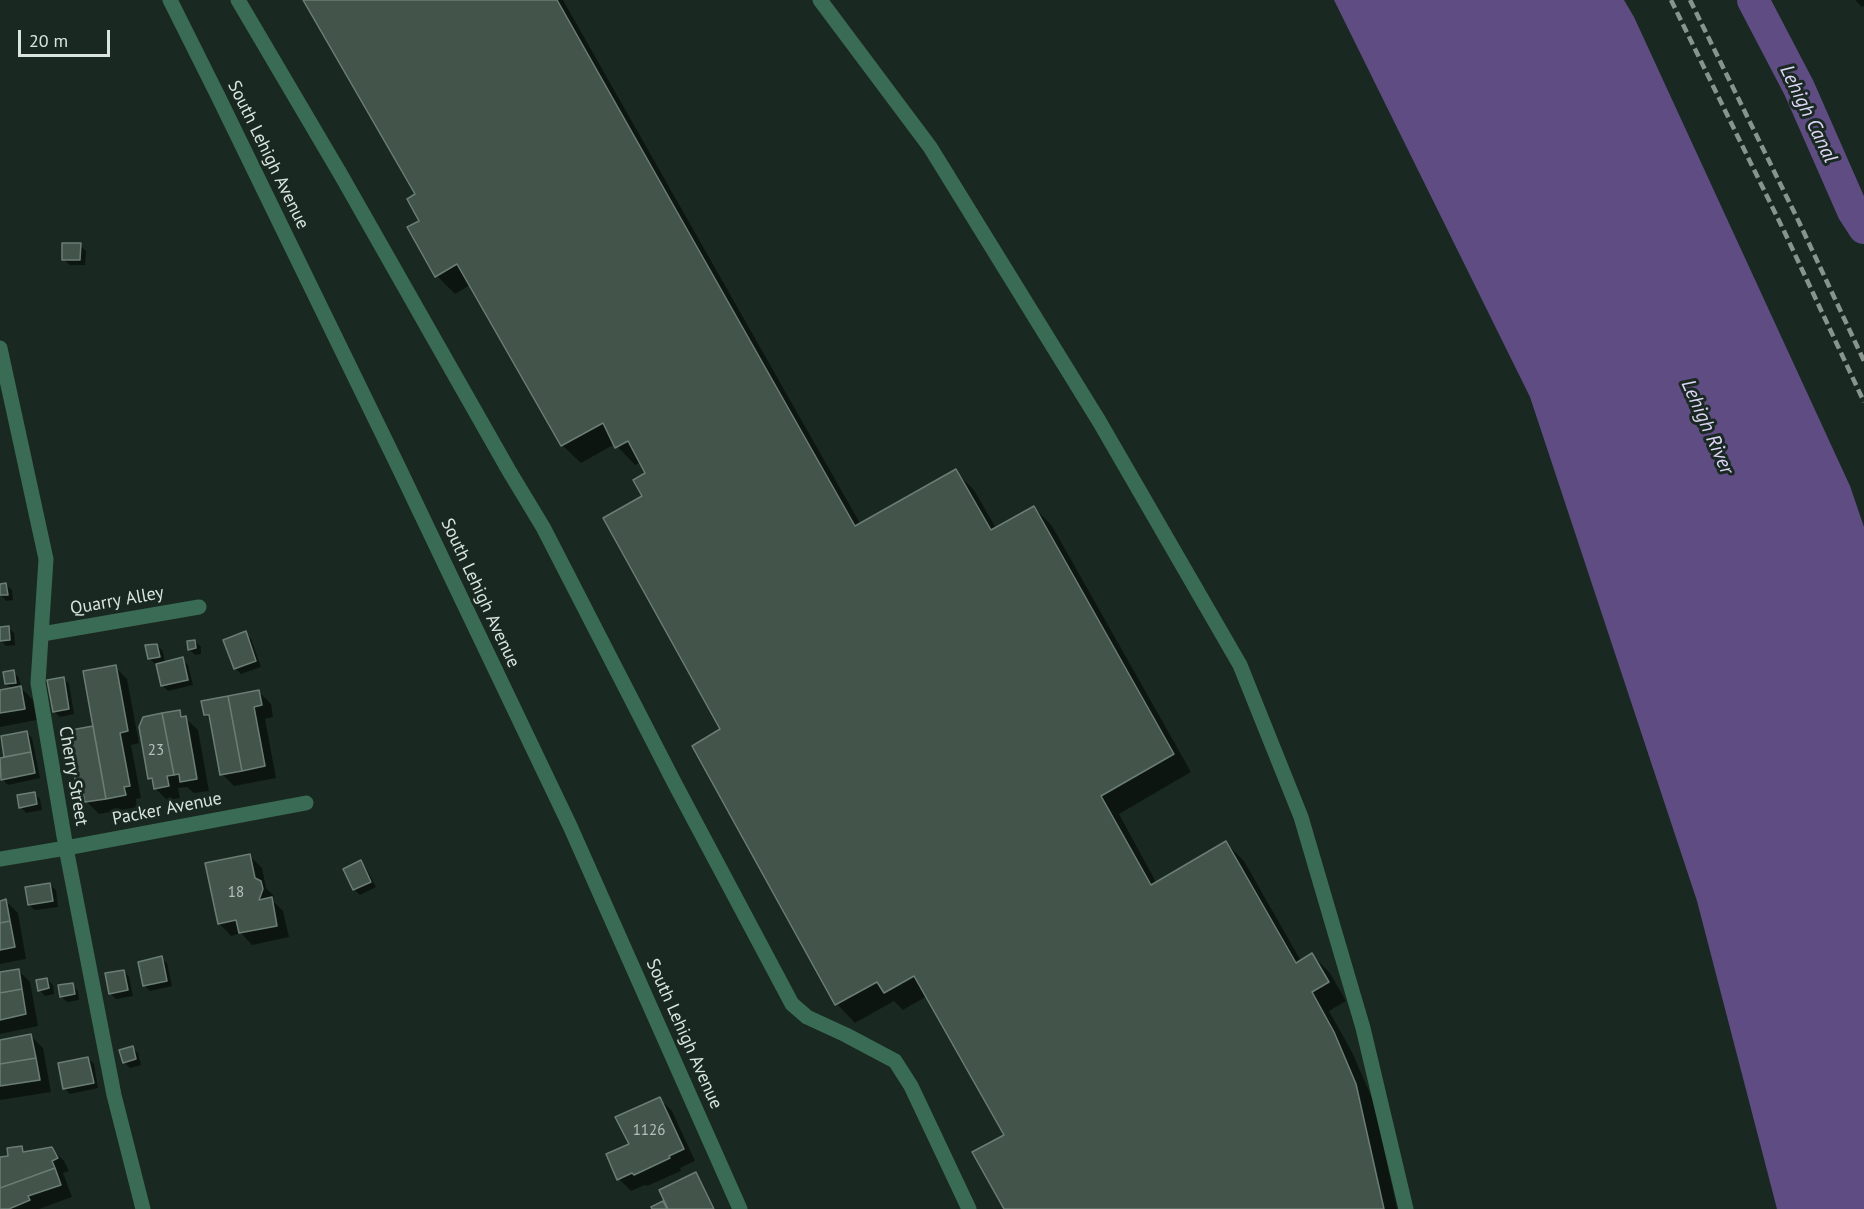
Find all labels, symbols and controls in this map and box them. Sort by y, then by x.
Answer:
scale bar [21,18,112,56]
text: 20 m [29,29,68,52]
water label: Lehigh Canal [1774,61,1842,167]
street label: South Lehigh Avenue [223,77,313,233]
water label: Lehigh River [1676,376,1738,478]
street label: South Lehigh Avenue [436,515,524,671]
street label: Quarry Alley [69,582,165,620]
street label: Cherry Street [54,725,92,827]
house number: 23 [148,742,164,760]
street label: Packer Avenue [110,788,224,830]
house number: 18 [228,884,244,902]
street label: South Lehigh Avenue [641,955,727,1113]
house number: 1126 [633,1122,665,1140]

